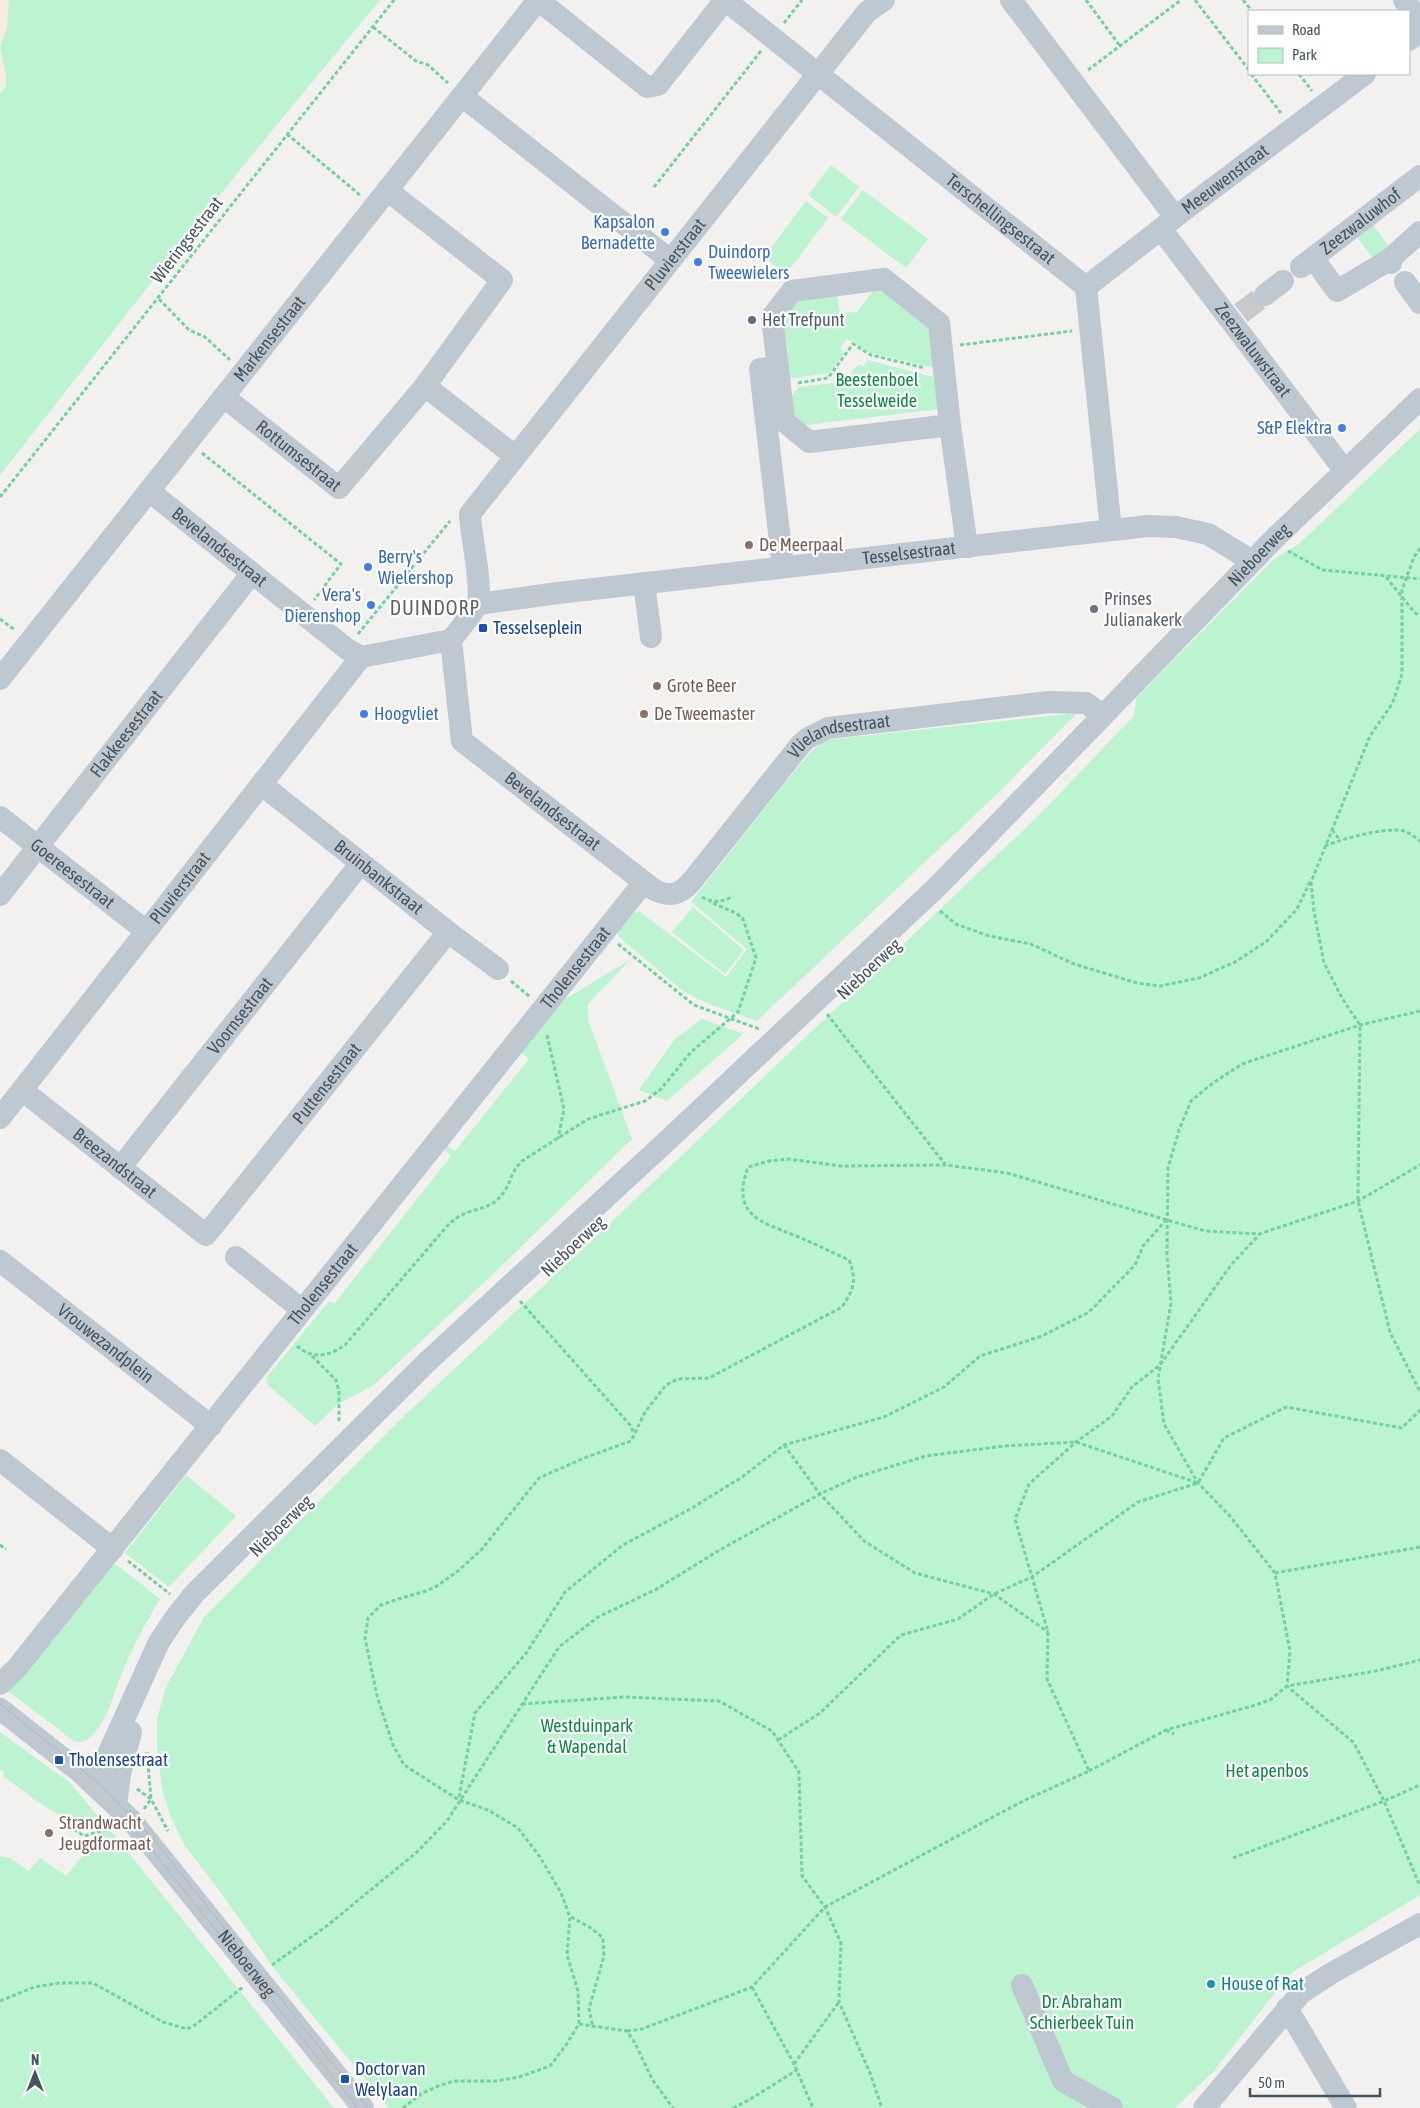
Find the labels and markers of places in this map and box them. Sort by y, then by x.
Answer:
place label: Kapsalon Bernadette [581,211,655,253]
marker: Kapsalon Bernadette [659,226,671,238]
place label: Duindorp Tweewielers [708,241,789,283]
marker: Duindorp Tweewielers [692,256,704,268]
place label: Het Trefpunt [762,309,845,330]
marker: Het Trefpunt [746,314,758,326]
place label: S&P Elektra [1257,417,1332,438]
marker: S&P Elektra [1336,422,1348,434]
place label: De Meerpaal [759,534,844,555]
marker: De Meerpaal [743,539,755,551]
place label: Berry's Wielershop [378,546,454,588]
marker: Berry's Wielershop [362,561,374,573]
place label: Vera's Dierenshop [284,584,361,626]
place label: Prinses Julianakerk [1104,588,1182,630]
marker: Vera's Dierenshop [365,599,377,611]
marker: Prinses Julianakerk [1088,603,1100,615]
place label: Tesselseplein [493,617,582,638]
marker: Tesselseplein [477,622,489,634]
place label: Grote Beer [667,675,737,696]
marker: Grote Beer [651,680,663,692]
place label: Hoogvliet [374,703,439,724]
place label: De Tweemaster [654,703,756,724]
marker: Hoogvliet [358,708,370,720]
marker: De Tweemaster [638,708,650,720]
place label: Tholensestraat [69,1749,168,1770]
marker: Tholensestraat [53,1754,65,1766]
place label: Strandwacht Jeugdformaat [59,1812,151,1854]
marker: Strandwacht Jeugdformaat [43,1827,55,1839]
place label: House of Rat [1221,1973,1304,1994]
marker: House of Rat [1205,1978,1217,1990]
place label: Doctor van Welylaan [355,2058,426,2100]
marker: Doctor van Welylaan [339,2073,351,2085]

